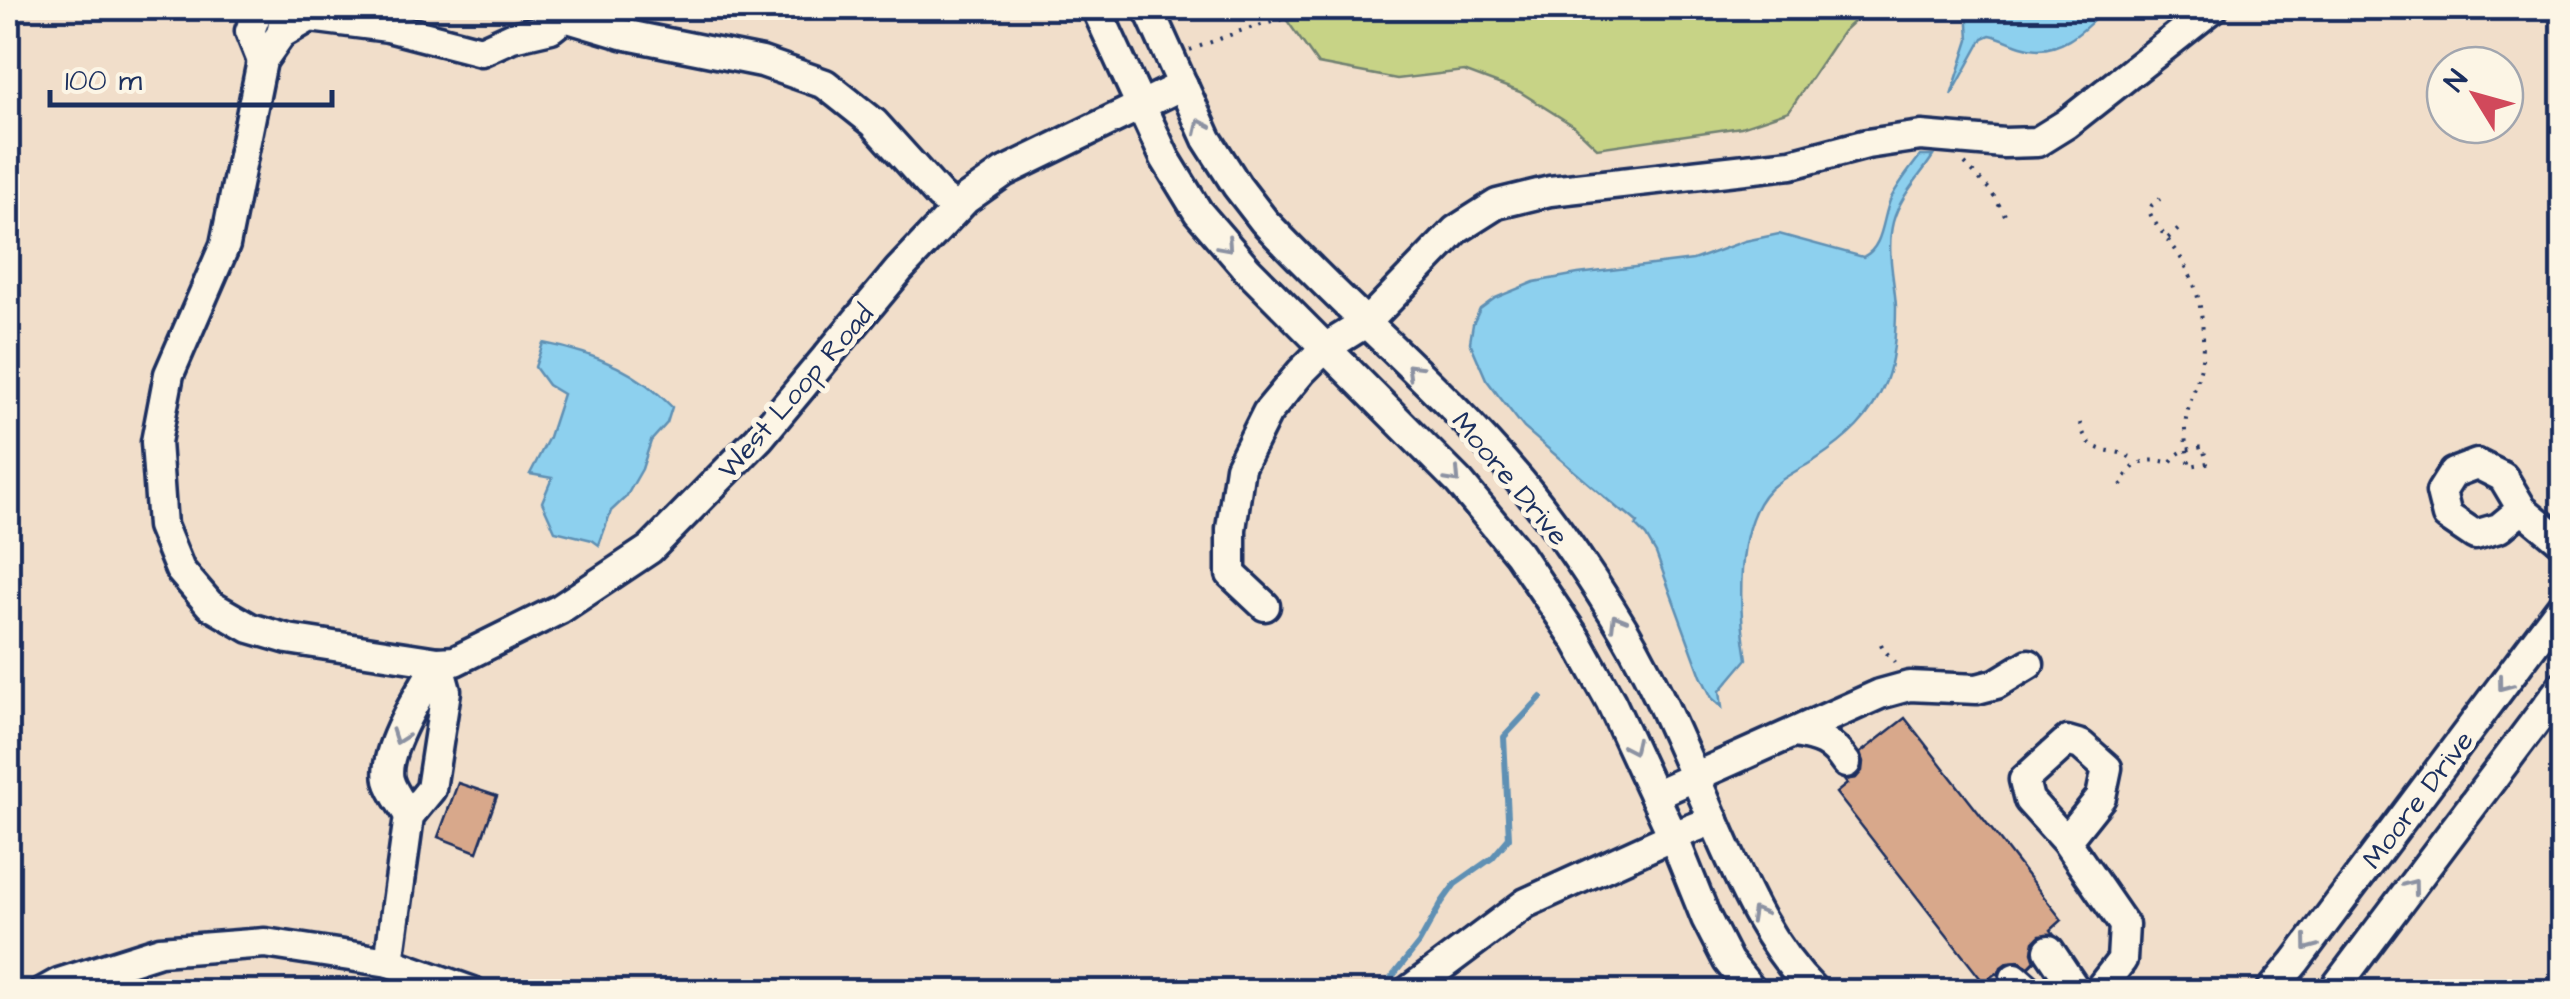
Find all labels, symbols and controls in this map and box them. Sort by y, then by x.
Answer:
scale bar [50,45,332,107]
north arrow [2425,45,2525,145]
text: 100 m [65,60,143,102]
text: N [2435,62,2477,100]
one-way arrow [1194,118,1214,136]
one-way arrow [1214,233,1232,252]
street label: West Loop Road [709,296,883,488]
one-way arrow [1406,363,1424,381]
street label: Moore Drive [1442,404,1577,554]
one-way arrow [1442,465,1460,484]
one-way arrow [1610,614,1629,632]
one-way arrow [2498,673,2515,691]
street label: Moore Drive [2353,723,2483,877]
one-way arrow [390,728,411,745]
one-way arrow [1619,737,1639,755]
one-way arrow [2400,879,2417,897]
one-way arrow [1750,906,1770,924]
one-way arrow [2303,933,2320,951]

